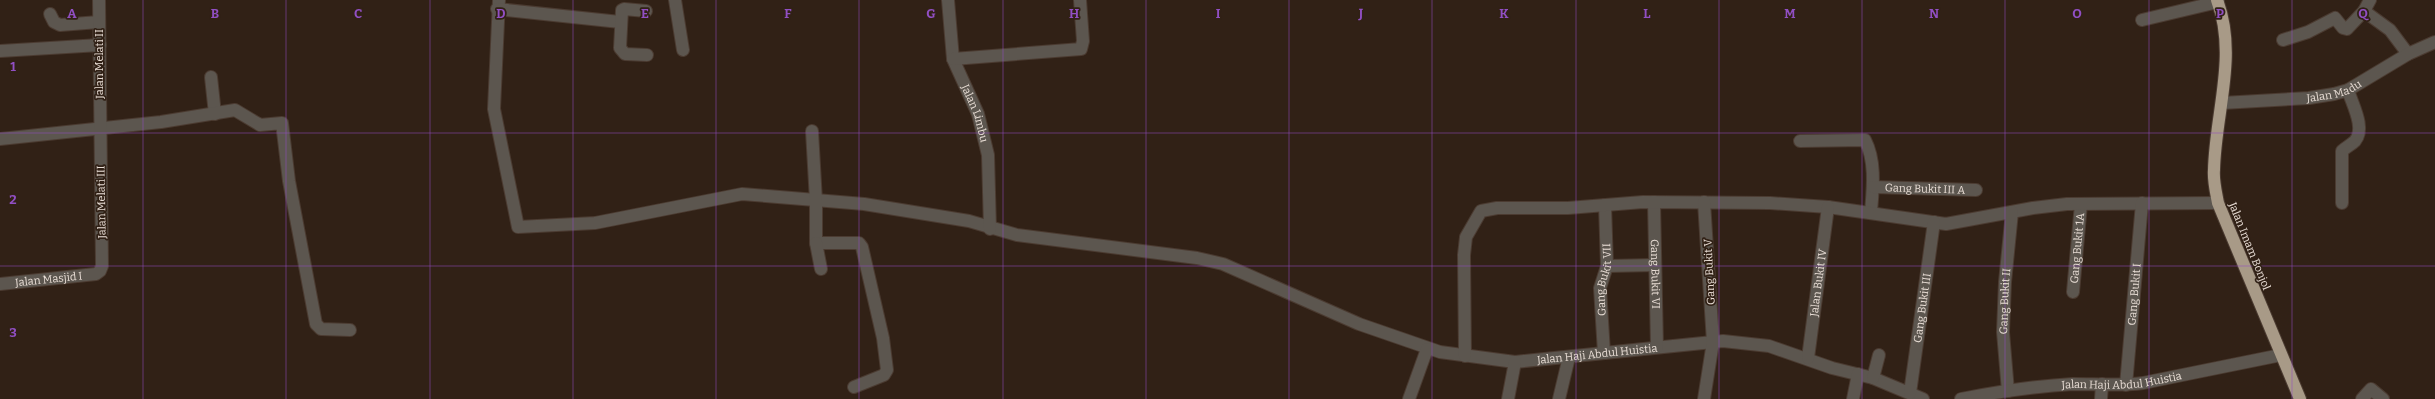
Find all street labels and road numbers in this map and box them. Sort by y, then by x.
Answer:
street label: Jalan Melati II [93,29,106,100]
street label: Jalan Madu [2305,77,2364,105]
street label: Jalan Limbu [958,82,991,144]
street label: Jalan Melati III [94,165,109,240]
street label: Gang Bukit III A [1885,181,1965,197]
street label: Jalan Imam Bonjol [2226,200,2273,292]
street label: Gang Bukit 1A [2068,212,2087,284]
street label: Gang Bukit V [1701,238,1718,305]
street label: Gang Bukit VI [1648,239,1662,309]
street label: Gang Bukit VII [1594,243,1614,316]
street label: Jalan Bukit IV [1807,248,1829,318]
street label: Gang Bukit I [2125,263,2144,326]
street label: Gang Bukit II [1997,267,2013,335]
street label: Jalan Masjid I [14,269,83,289]
street label: Gang Bukit III [1911,272,1934,344]
street label: Jalan Haji Abdul Huistia [1535,342,1658,367]
street label: Jalan Haji Abdul Huistia [2060,369,2183,392]

